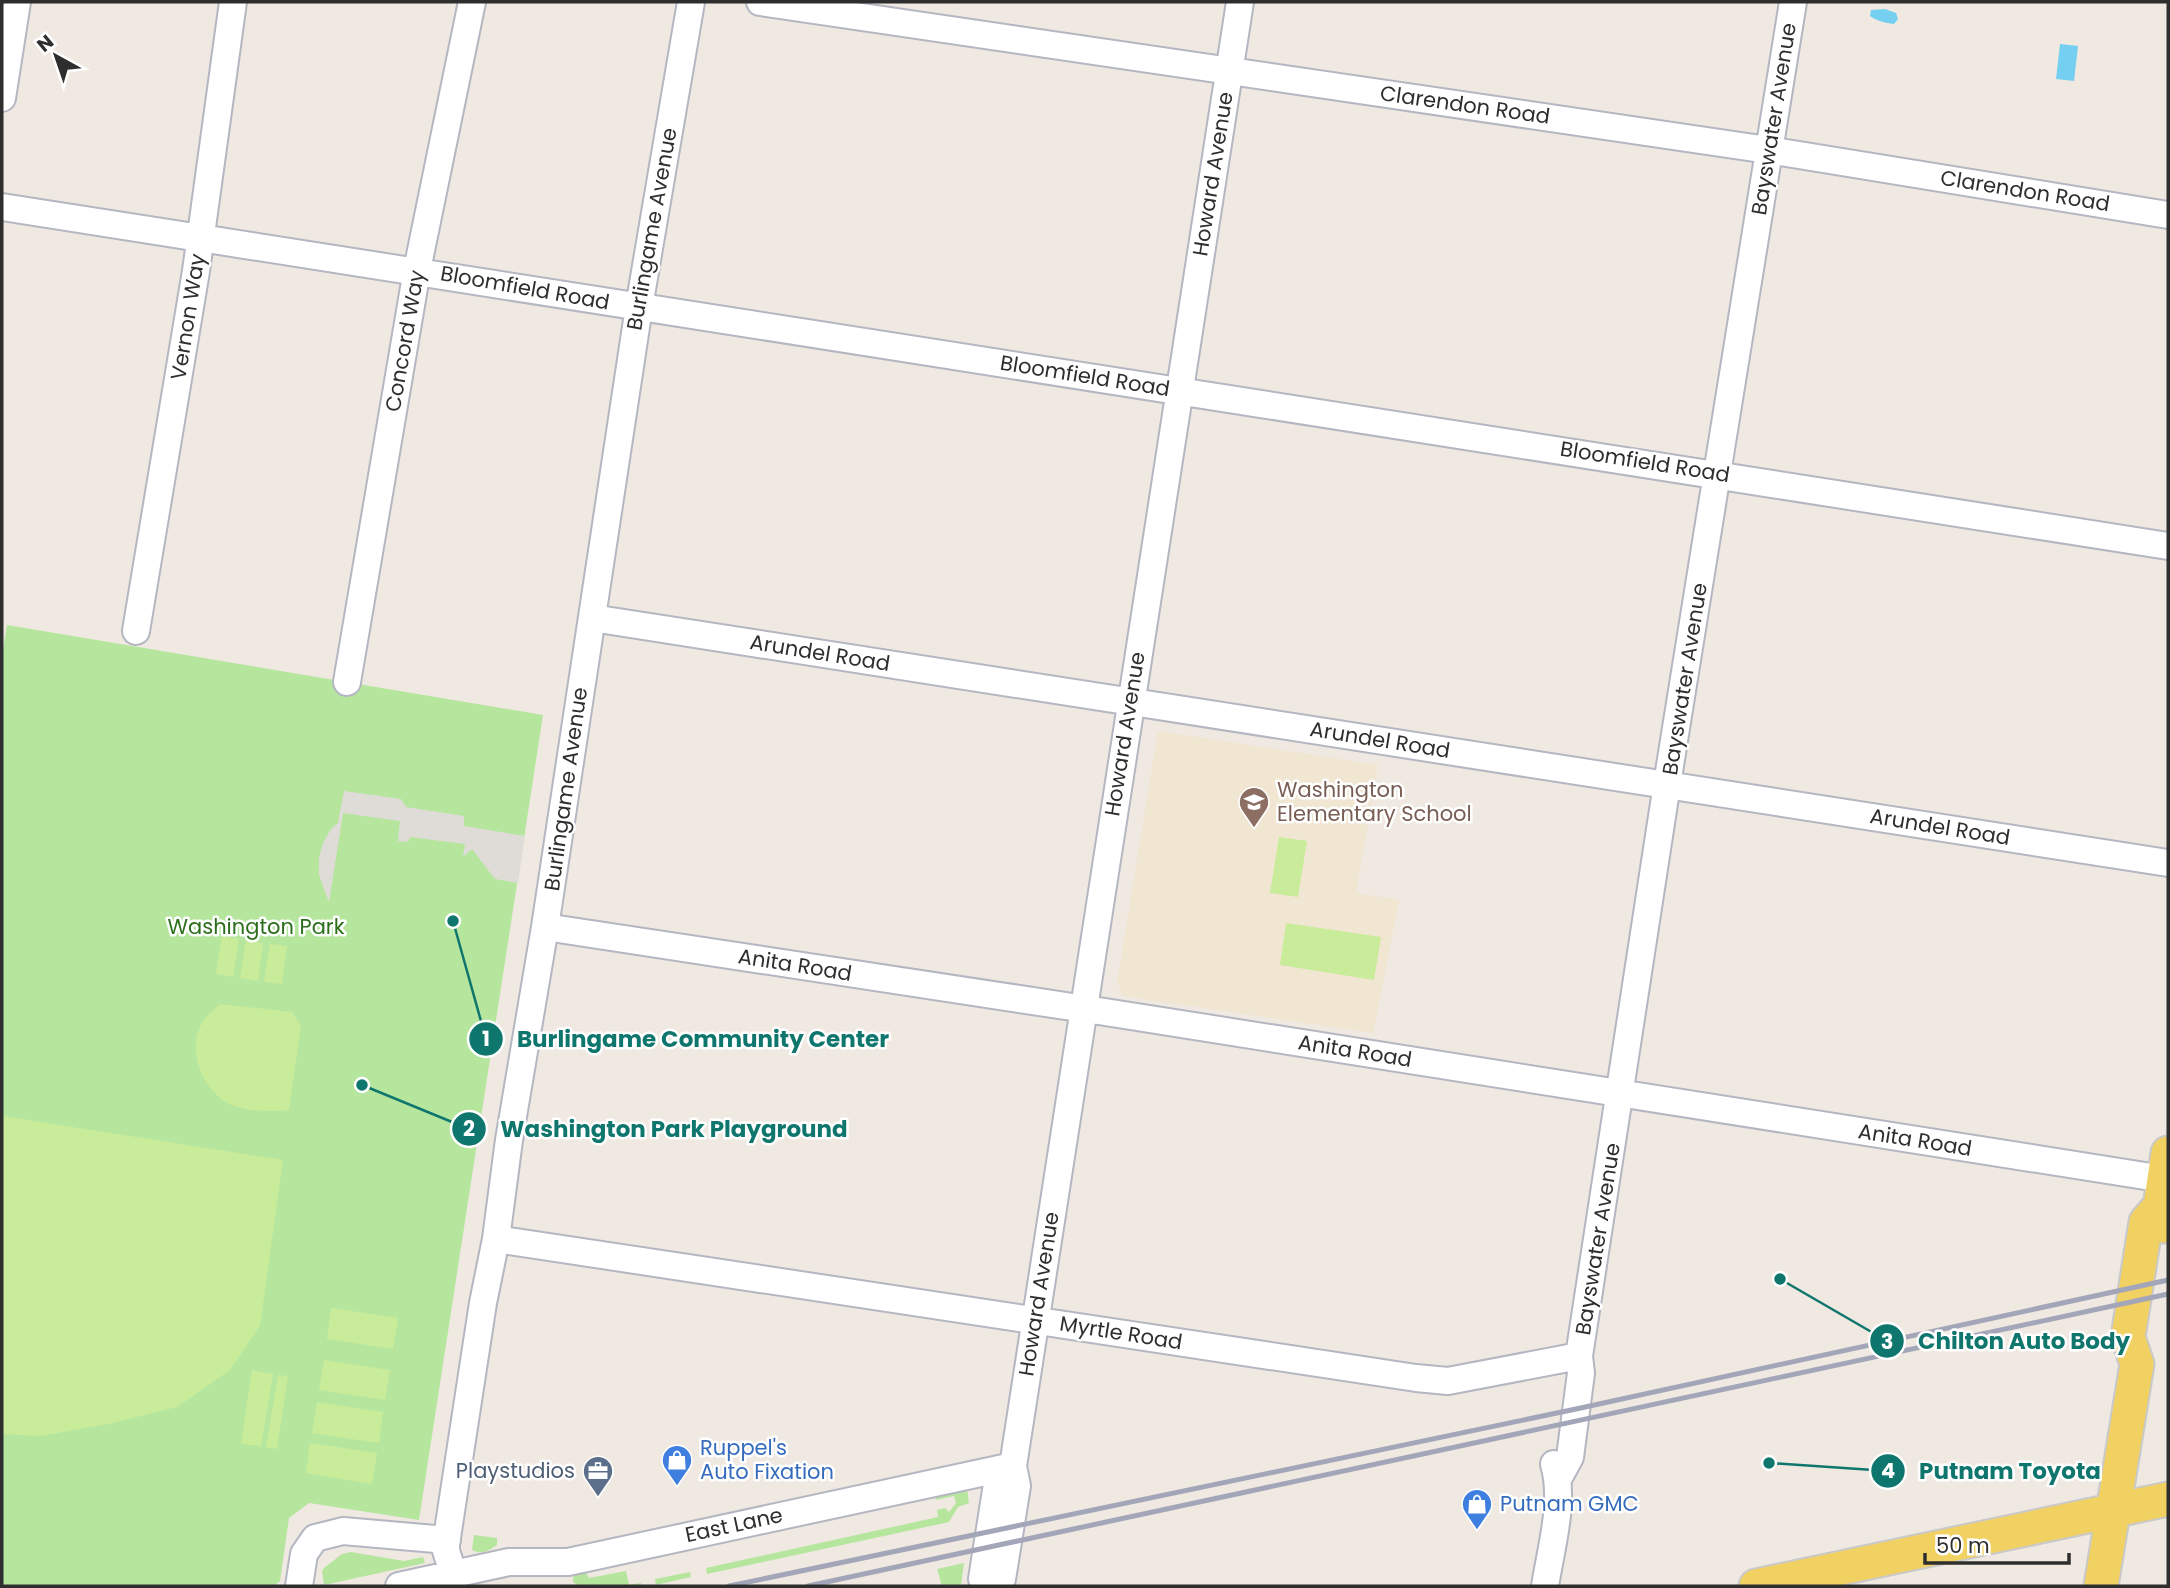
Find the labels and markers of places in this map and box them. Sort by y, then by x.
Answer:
place label: Washington Elementary School [1277,775,1472,828]
school or university icon: Washington Elementary School [1237,785,1271,829]
callout: Burlingame Community Center [468,1017,903,1061]
callout: Washington Park Playground [451,1107,861,1151]
callout: Chilton Auto Body [1869,1319,2145,1363]
place label: Ruppel's Auto Fixation [700,1433,834,1486]
shop icon: Ruppel's Auto Fixation [660,1443,694,1487]
callout: Putnam Toyota [1870,1449,2115,1493]
office icon: Playstudios [581,1454,615,1498]
place label: Playstudios [456,1456,575,1485]
shop icon: Putnam GMC [1460,1487,1494,1531]
place label: Putnam GMC [1500,1489,1639,1518]

